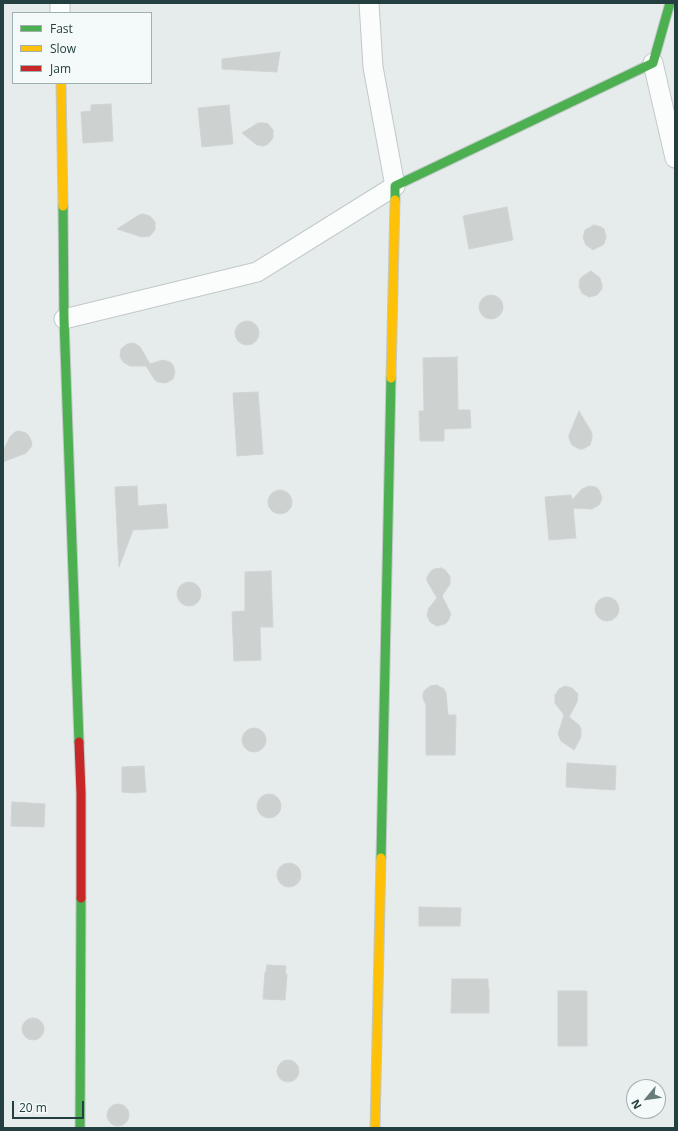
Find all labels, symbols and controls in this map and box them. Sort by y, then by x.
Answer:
legend [12,12,152,84]
text: Fast [50,20,73,37]
text: Slow [50,40,76,57]
text: Jam [50,60,71,77]
north arrow [626,1079,666,1119]
scale bar [14,1093,86,1119]
text: N [627,1097,645,1112]
text: 20 m [19,1099,47,1116]

